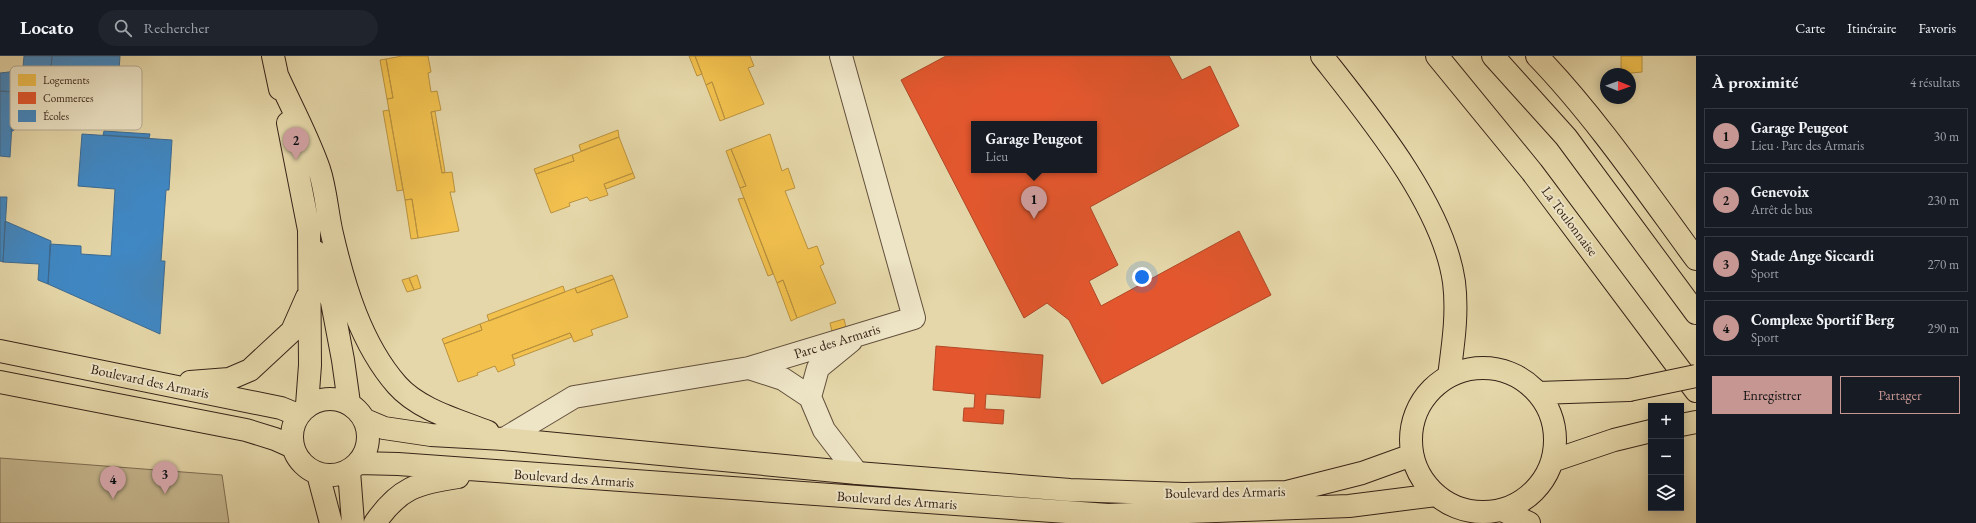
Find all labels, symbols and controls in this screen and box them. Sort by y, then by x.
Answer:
search box [98,10,378,46]
text: Locato [20,15,74,40]
icon: search [112,17,134,39]
text: Rechercher [144,18,209,37]
text: Carte [1795,19,1825,37]
text: Itinéraire [1847,19,1897,37]
text: Favoris [1919,19,1956,37]
legend [10,66,142,130]
north arrow [1600,68,1636,104]
text: À proximité [1712,71,1798,93]
text: Logements [43,73,90,87]
text: 4 résultats [1910,74,1960,91]
text: Commerces [43,91,94,105]
text: Écoles [43,109,69,123]
text: Garage Peugeot [1751,118,1848,137]
popup [971,121,1097,173]
pin: 2 [283,127,309,160]
text: 1 [1723,128,1729,145]
text: 30 m [1934,128,1959,145]
text: Garage Peugeot [985,129,1083,148]
text: Lieu · Parc des Armaris [1751,137,1864,154]
text: Lieu [985,148,1008,165]
street label: La Toulonnaise [1538,182,1602,260]
text: Genevoix [1751,182,1809,201]
pin: 1 [1021,186,1047,219]
text: 2 [1723,192,1729,209]
text: 230 m [1928,192,1959,209]
text: Arrêt de bus [1751,201,1812,218]
text: Stade Ange Siccardi [1751,246,1874,265]
text: 3 [1723,256,1729,273]
text: 270 m [1928,256,1959,273]
text: Sport [1751,265,1779,282]
your location [1132,267,1152,287]
text: Complexe Sportif Berg [1751,310,1894,329]
street label: Parc des Armaris [792,319,883,363]
text: 4 [1723,320,1729,337]
text: 290 m [1928,320,1959,337]
text: Sport [1751,329,1779,346]
street label: Boulevard des Armaris [89,360,211,402]
button: Enregistrer [1712,376,1832,414]
button: Partager [1840,376,1960,414]
map controls [1648,403,1684,511]
button: + [1648,403,1684,439]
button: − [1648,439,1684,475]
pin: 3 [152,461,178,494]
street label: Boulevard des Armaris [513,465,635,491]
pin: 4 [100,466,126,499]
button: layers [1648,475,1684,511]
street label: Boulevard des Armaris [1164,482,1286,502]
street label: Boulevard des Armaris [836,487,958,513]

